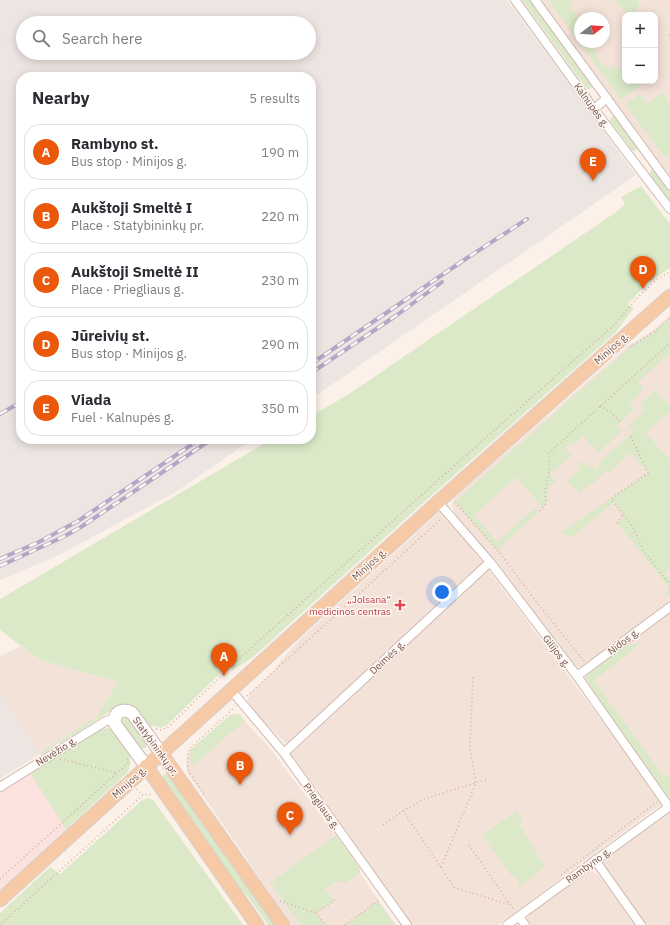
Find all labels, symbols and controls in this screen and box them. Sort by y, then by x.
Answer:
north arrow [574,12,610,48]
map controls [622,12,658,84]
button: + [622,12,658,48]
search box [16,16,316,60]
icon: search [30,27,52,49]
text: Search here [62,29,142,48]
button: − [622,48,658,84]
street label: Kalnupės g. [571,80,612,130]
text: Nearby [32,87,90,109]
text: 5 results [249,90,300,107]
text: Rambyno st. [71,134,159,153]
text: A [42,144,50,161]
text: 190 m [261,144,299,161]
pin: E [580,148,606,181]
text: Bus stop · Minijos g. [71,153,187,170]
text: Aukštoji Smeltė I [71,198,192,217]
text: B [42,208,50,225]
text: 220 m [261,208,299,225]
text: Place · Statybininkų pr. [71,217,204,234]
pin: D [630,256,656,289]
text: Aukštoji Smeltė II [71,262,199,281]
text: C [42,272,50,289]
text: 230 m [261,272,299,289]
text: Place · Priegliaus g. [71,281,184,298]
text: Jūreivių st. [71,326,150,345]
street label: Minijos g. [591,329,631,367]
text: D [41,336,51,353]
text: 290 m [261,336,299,353]
text: Bus stop · Minijos g. [71,345,187,362]
text: Viada [71,390,111,409]
text: E [42,400,50,417]
text: 350 m [261,400,299,417]
text: Fuel · Kalnupės g. [71,409,174,426]
street label: Minijos g. [349,545,389,583]
your location [432,582,452,602]
place label: „Jolsana“ medicinos centras [309,593,391,618]
marker: „Jolsana“ medicinos centras [394,599,406,611]
street label: Nidos g. [605,625,642,658]
street label: Gilijos g. [540,632,573,670]
street label: Deimės g. [367,638,408,677]
pin: A [211,643,237,676]
street label: Statybininkų pr. [130,714,181,778]
street label: Nevėžio g. [33,734,79,769]
pin: B [227,752,253,785]
street label: Minijos g. [109,763,149,801]
street label: Priegliaus g. [300,780,343,832]
pin: C [277,802,303,835]
street label: Rambyno g. [563,845,614,886]

